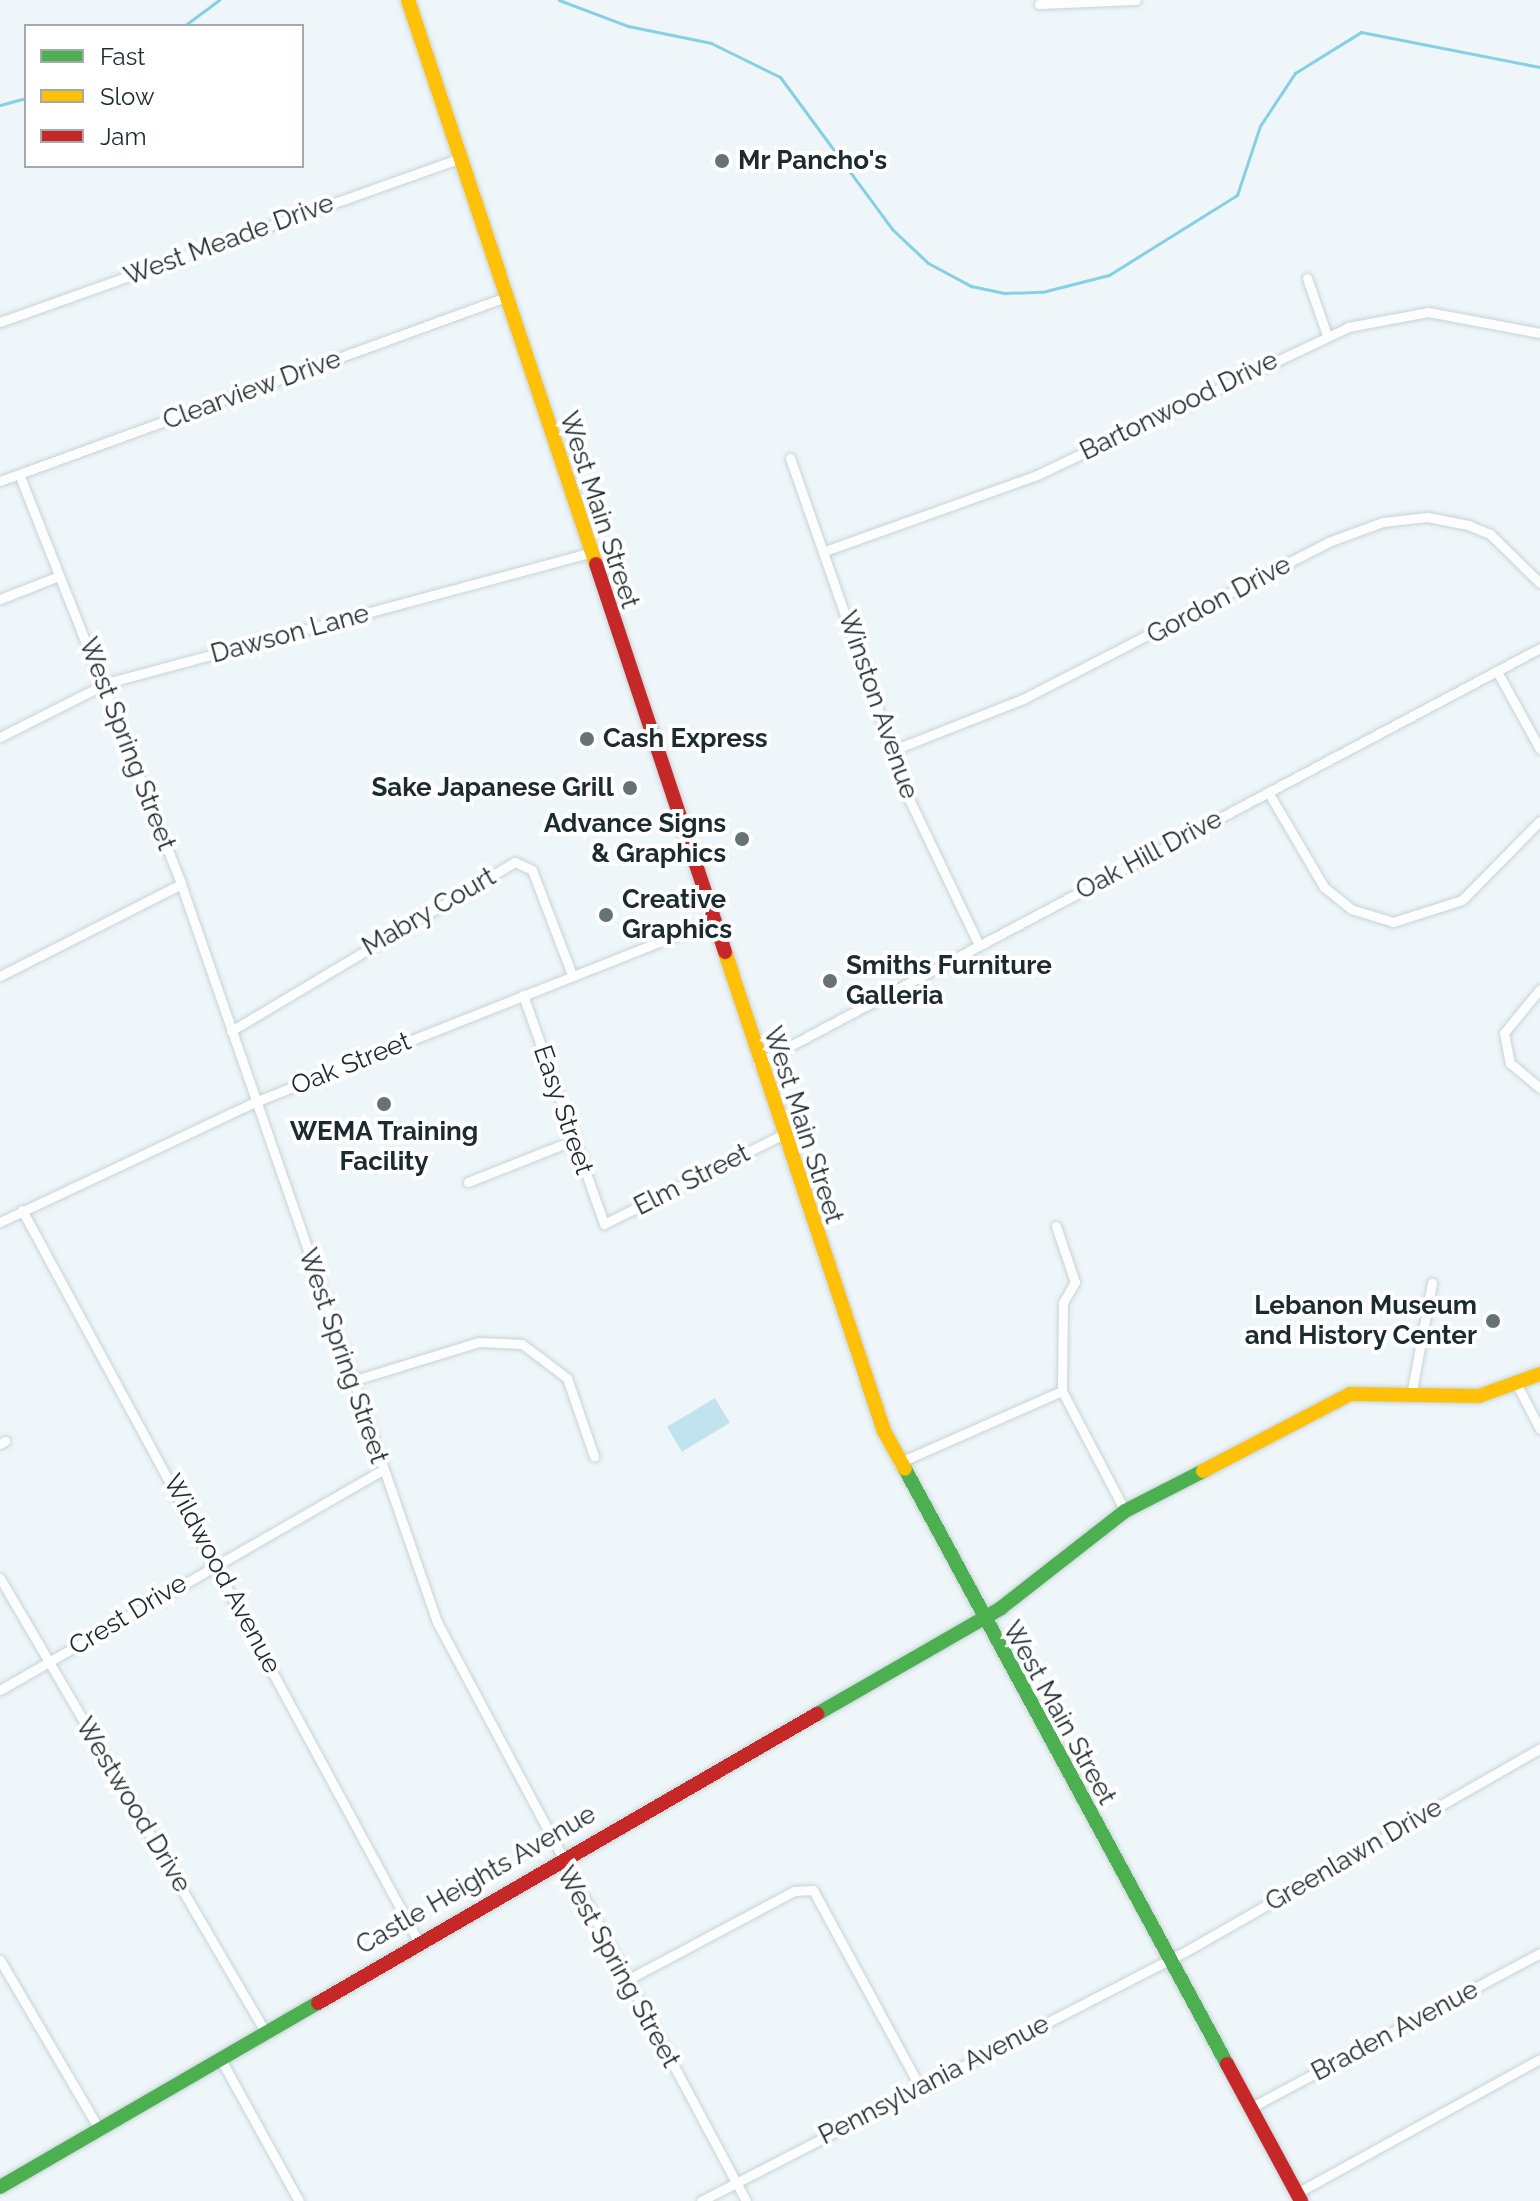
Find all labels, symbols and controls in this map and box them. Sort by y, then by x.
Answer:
legend [24,24,304,168]
text: Fast [100,42,145,71]
text: Slow [100,82,154,111]
text: Jam [100,122,146,151]
place label: Mr Pancho's [738,145,888,177]
marker: Mr Pancho's [713,152,731,170]
street label: West Meade Drive [120,188,338,292]
street label: Clearview Drive [158,343,346,437]
street label: Bartonwood Drive [1075,345,1283,467]
street label: West Main Street [552,408,646,612]
street label: Gordon Drive [1142,549,1296,651]
street label: Dawson Lane [207,598,373,670]
street label: Winston Avenue [831,607,925,803]
street label: West Spring Street [72,633,182,855]
place label: Cash Express [603,723,768,755]
marker: Cash Express [578,730,596,748]
place label: Sake Japanese Grill [371,772,614,804]
marker: Sake Japanese Grill [621,779,639,797]
street label: Oak Hill Drive [1070,803,1228,907]
place label: Advance Signs & Graphics [544,808,726,870]
marker: Advance Signs & Graphics [733,830,751,848]
street label: Mabry Court [357,861,501,963]
place label: Creative Graphics [622,884,732,946]
marker: Creative Graphics [597,906,615,924]
place label: Smiths Furniture Galleria [846,950,1052,1012]
marker: Smiths Furniture Galleria [821,972,839,990]
street label: West Main Street [756,1023,850,1227]
street label: Oak Street [287,1026,415,1102]
street label: Easy Street [526,1041,600,1179]
marker: WEMA Training Facility [375,1095,393,1113]
place label: WEMA Training Facility [289,1116,479,1178]
street label: Elm Street [629,1138,755,1222]
street label: West Spring Street [292,1244,394,1468]
place label: Lebanon Museum and History Center [1244,1290,1477,1352]
marker: Lebanon Museum and History Center [1484,1312,1502,1330]
street label: Wildwood Avenue [156,1469,288,1679]
street label: Crest Drive [64,1568,192,1662]
street label: West Main Street [996,1616,1122,1810]
street label: Westwood Drive [69,1712,197,1898]
street label: Greenlawn Drive [1260,1792,1448,1918]
street label: Castle Heights Avenue [350,1798,602,1962]
street label: West Spring Street [550,1861,686,2073]
street label: Braden Avenue [1306,1974,1484,2088]
street label: Pennsylvania Avenue [813,2008,1055,2152]

